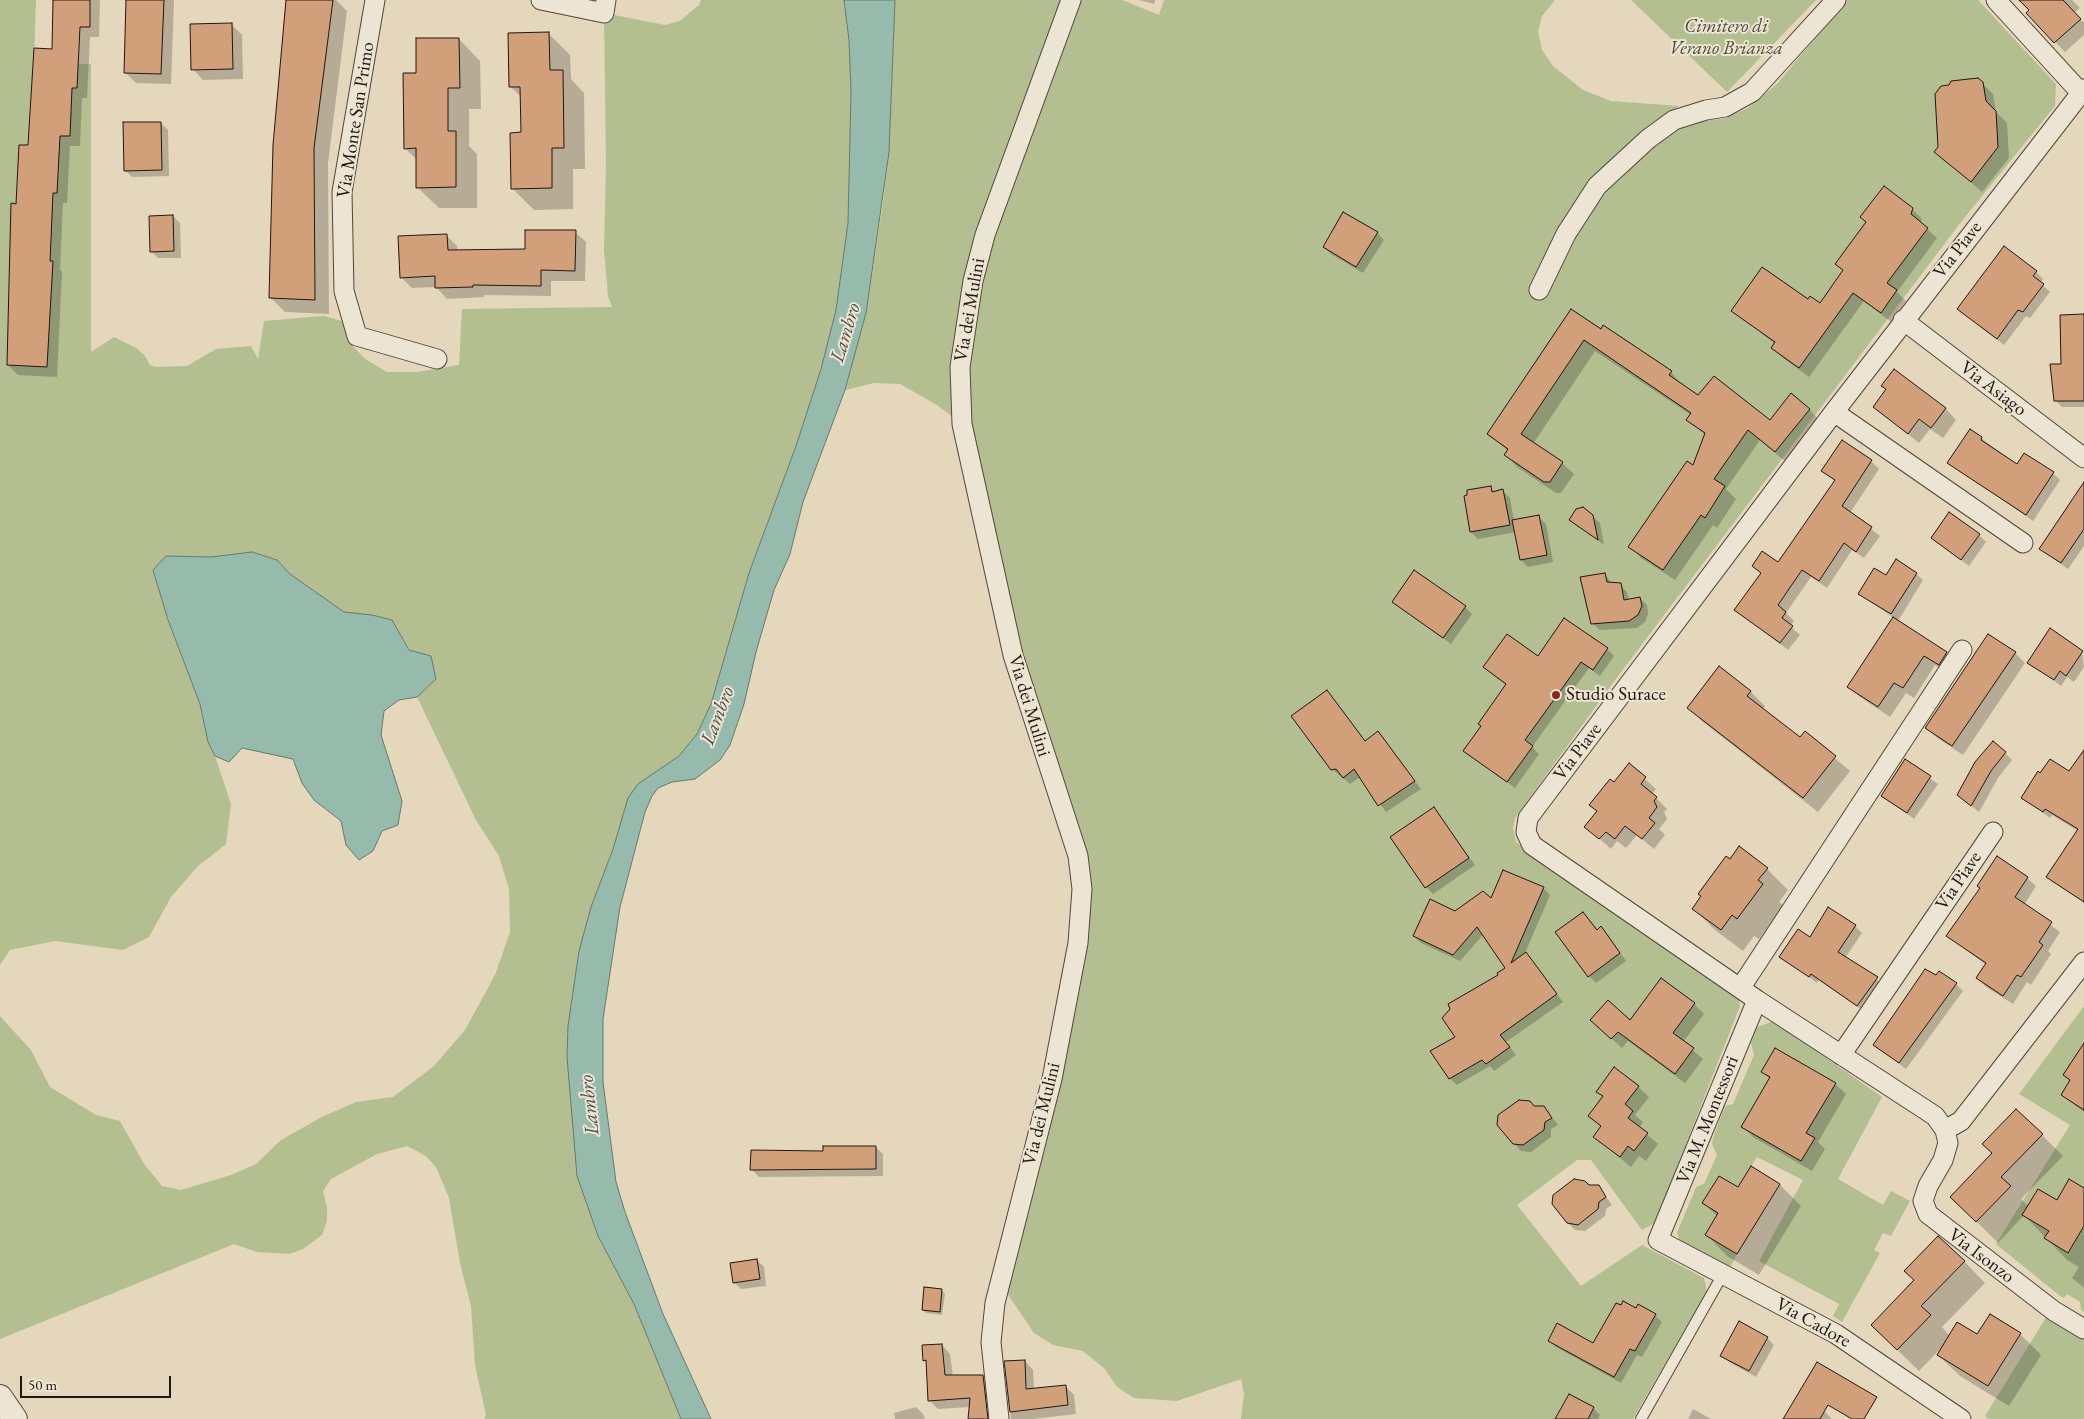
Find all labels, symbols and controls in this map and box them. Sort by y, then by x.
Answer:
park label: Cimitero di Verano Brianza [1669,16,1783,60]
street label: Via Monte San Primo [332,40,380,200]
street label: Via Piave [1929,217,1987,283]
street label: Via dei Mulini [950,256,990,364]
water label: Lambro [826,301,866,365]
street label: Via Asiago [1955,357,2031,421]
street label: Via dei Mulini [1003,652,1055,760]
water label: Lambro [696,683,740,749]
place label: Studio Surace [1566,684,1666,706]
marker: Studio Surace [1550,689,1562,701]
street label: Via Piave [1549,719,1607,785]
street label: Via Piave [1931,847,1987,915]
street label: Via M. Montessori [1672,1053,1744,1187]
street label: Via dei Mulini [1018,1060,1066,1168]
water label: Lambro [575,1074,605,1136]
street label: Via Isonzo [1943,1224,2019,1288]
street label: Via Cadore [1771,1293,1855,1353]
scale bar [22,1366,174,1398]
text: 50 m [28,1375,57,1394]

